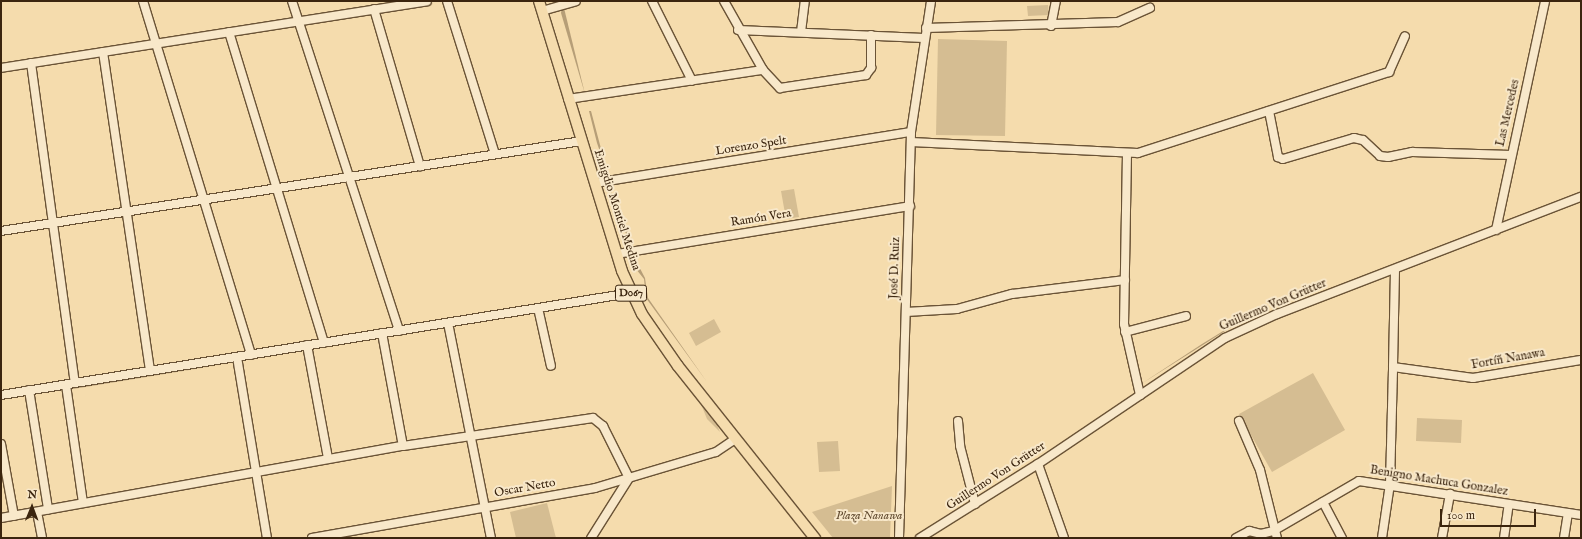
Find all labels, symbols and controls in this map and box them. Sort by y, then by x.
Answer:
street label: Las Mercedes [1493,78,1523,148]
street label: Lorenzo Spelt [715,133,787,159]
street label: Emigdio Montiel Medina [591,148,643,272]
street label: Ramón Vera [730,206,792,230]
street label: José D. Ruiz [887,237,903,299]
street label: Guillermo Von Grütter [1217,276,1329,334]
road number: D067 [614,284,648,302]
street label: Fortíñ Nanawa [1470,345,1546,373]
street label: Guillermo Von Grütter [944,439,1048,513]
street label: Benigno Machuca Gonzalez [1369,463,1509,499]
street label: Oscar Netto [493,476,557,500]
north arrow [12,487,52,527]
text: N [27,488,37,502]
scale bar [1442,501,1538,527]
text: 100 m [1447,508,1475,523]
park label: Plaza Nanawa [836,509,902,523]

